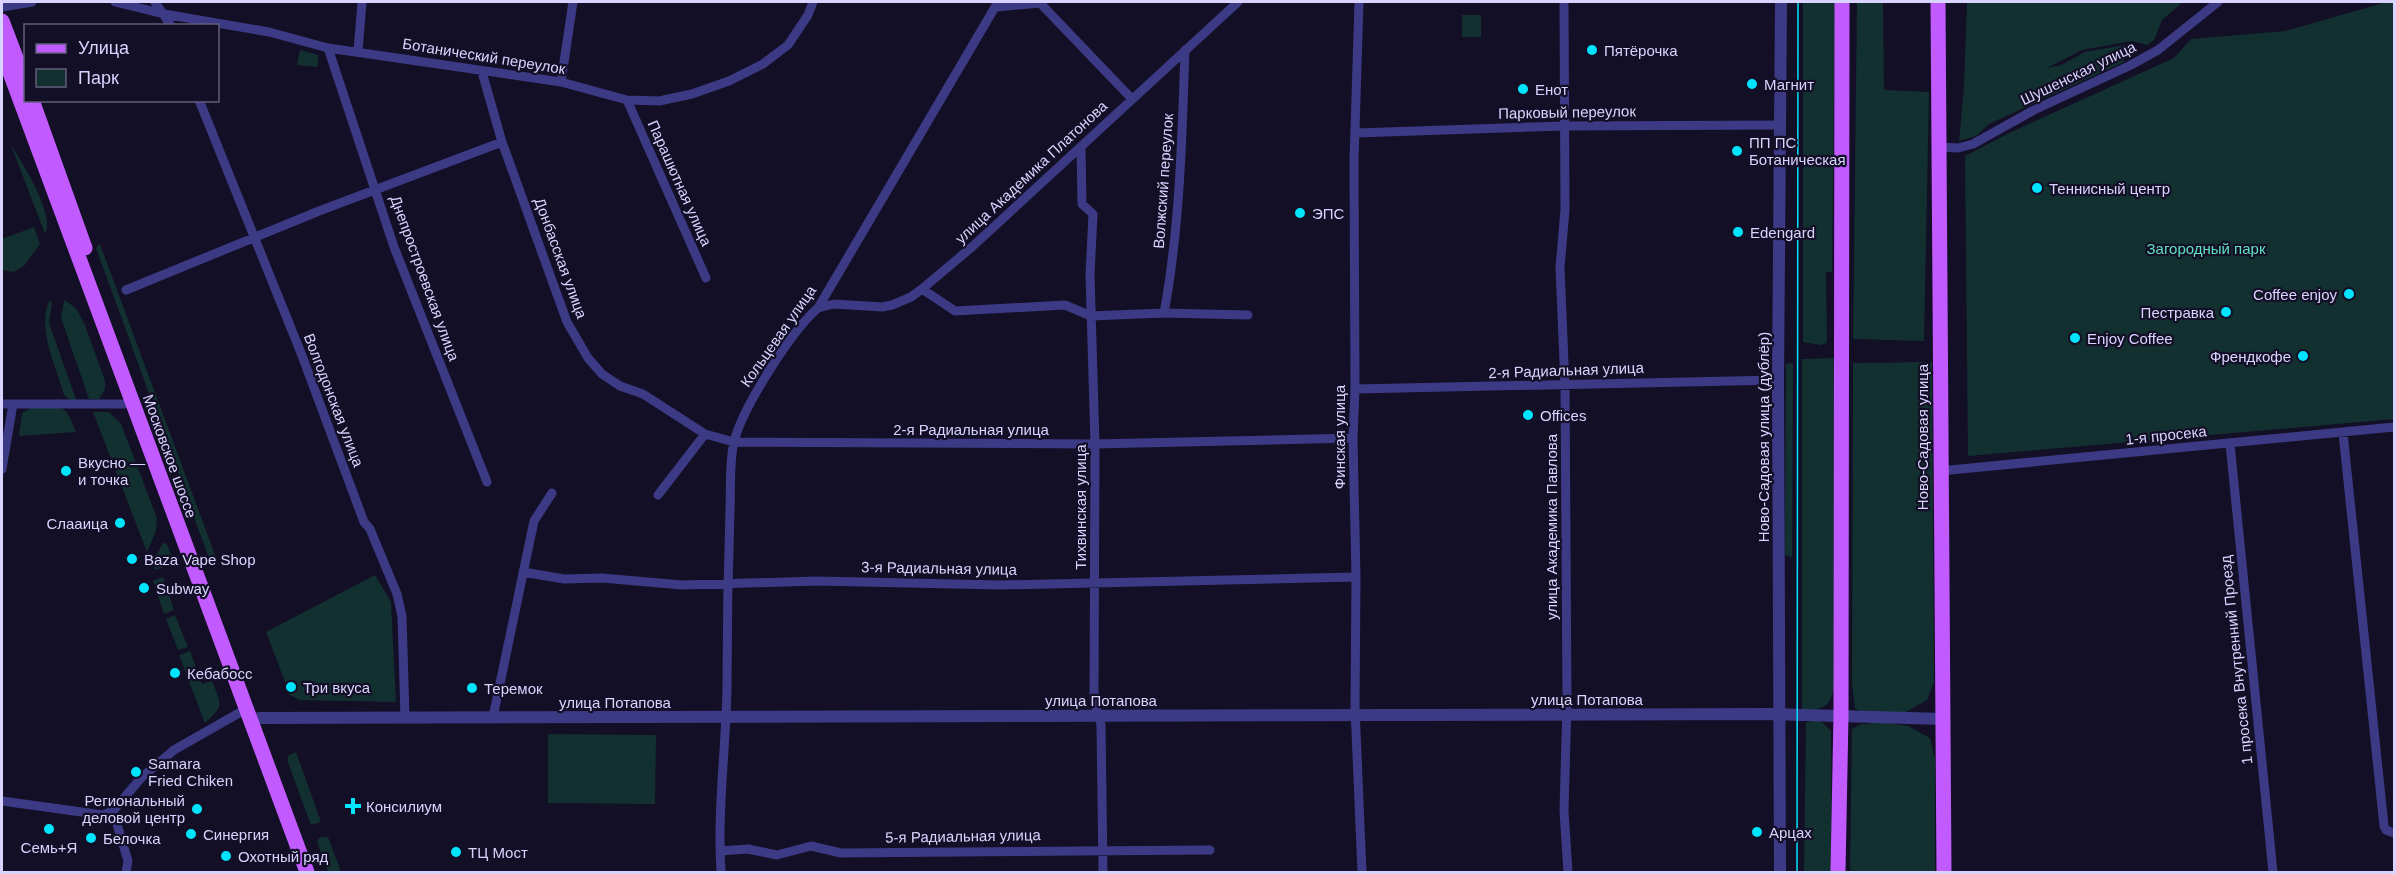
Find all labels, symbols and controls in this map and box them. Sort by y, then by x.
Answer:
legend [24,24,219,102]
street label: Ботанический переулок [401,35,567,77]
street label: Шушенская улица [2018,37,2139,108]
text: Улица [78,38,130,58]
place label: Пятёрочка [1604,42,1678,59]
marker: Пятёрочка [1585,43,1599,57]
text: Парк [78,68,119,88]
place label: Магнит [1764,76,1814,93]
marker: Магнит [1745,77,1759,91]
place label: Енот [1535,81,1568,98]
marker: Енот [1516,82,1530,96]
street label: улица Академика Платонова [952,97,1111,247]
street label: Парковый переулок [1498,102,1636,122]
street label: Волжский переулок [1150,112,1176,249]
street label: Парашютная улица [645,118,716,249]
place label: ПП ПС Ботаническая [1749,134,1846,168]
marker: ПП ПС Ботаническая [1730,144,1744,158]
place label: Теннисный центр [2049,180,2170,197]
marker: Теннисный центр [2030,181,2044,195]
street label: Днепростроевская улица [387,193,463,364]
street label: Донбасская улица [531,195,591,321]
place label: ЭПС [1312,205,1345,222]
marker: ЭПС [1293,206,1307,220]
place label: Edengard [1750,224,1815,241]
marker: Edengard [1731,225,1745,239]
park label: Загородный парк [2147,240,2266,257]
street label: Кольцевая улица [737,282,820,390]
place label: Coffee enjoy [2253,286,2337,303]
marker: Coffee enjoy [2342,287,2356,301]
place label: Пестравка [2141,304,2215,321]
marker: Пестравка [2219,305,2233,319]
place label: Enjoy Coffee [2087,330,2173,347]
street label: Волгодонская улица [301,331,368,470]
marker: Enjoy Coffee [2068,331,2082,345]
street label: Ново-Садовая улица (дублёр) [1755,332,1772,542]
place label: Френдкофе [2210,348,2291,365]
marker: Френдкофе [2296,349,2310,363]
street label: 2-я Радиальная улица [1488,359,1645,381]
street label: Ново-Садовая улица [1914,363,1931,510]
street label: Финская улица [1331,384,1348,489]
street label: Московское шоссе [140,392,200,520]
place label: Offices [1540,407,1586,424]
marker: Offices [1521,408,1535,422]
street label: 2-я Радиальная улица [893,421,1049,438]
street label: 1-я просека [2125,422,2208,448]
street label: улица Академика Павлова [1543,433,1560,620]
street label: Тихвинская улица [1072,444,1089,570]
place label: Вкусно — и точка [78,454,145,488]
marker: Вкусно — и точка [59,464,73,478]
place label: Слааица [46,515,109,532]
marker: Слааица [113,516,127,530]
place label: Baza Vape Shop [144,551,255,568]
marker: Baza Vape Shop [125,552,139,566]
street label: 1 просека Внутренний Проезд [2217,554,2255,765]
street label: 3-я Радиальная улица [861,558,1018,578]
place label: Subway [156,580,210,597]
marker: Subway [137,581,151,595]
place label: Кебабосс [187,665,253,682]
marker: Кебабосс [168,666,182,680]
place label: Три вкуса [303,679,371,696]
marker: Три вкуса [284,680,298,694]
place label: Теремок [484,680,543,697]
marker: Теремок [465,681,479,695]
street label: улица Потапова [1531,691,1644,708]
street label: улица Потапова [1045,692,1158,709]
street label: улица Потапова [559,694,672,711]
place label: Samara Fried Chiken [148,755,233,789]
marker: Samara Fried Chiken [129,765,143,779]
place label: Региональный деловой центр [82,792,185,826]
marker: Консилиум [344,797,362,815]
place label: Консилиум [366,798,442,815]
marker: Региональный деловой центр [190,802,204,816]
marker: Семь+Я [42,822,56,836]
place label: Арцах [1769,824,1812,841]
marker: Арцах [1750,825,1764,839]
place label: Синергия [203,826,269,843]
street label: 5-я Радиальная улица [885,826,1042,846]
marker: Синергия [184,827,198,841]
place label: Белочка [103,830,161,847]
marker: Белочка [84,831,98,845]
place label: Семь+Я [21,839,77,856]
place label: ТЦ Мост [468,844,528,861]
marker: ТЦ Мост [449,845,463,859]
place label: Охотный ряд [238,848,329,865]
marker: Охотный ряд [219,849,233,863]

